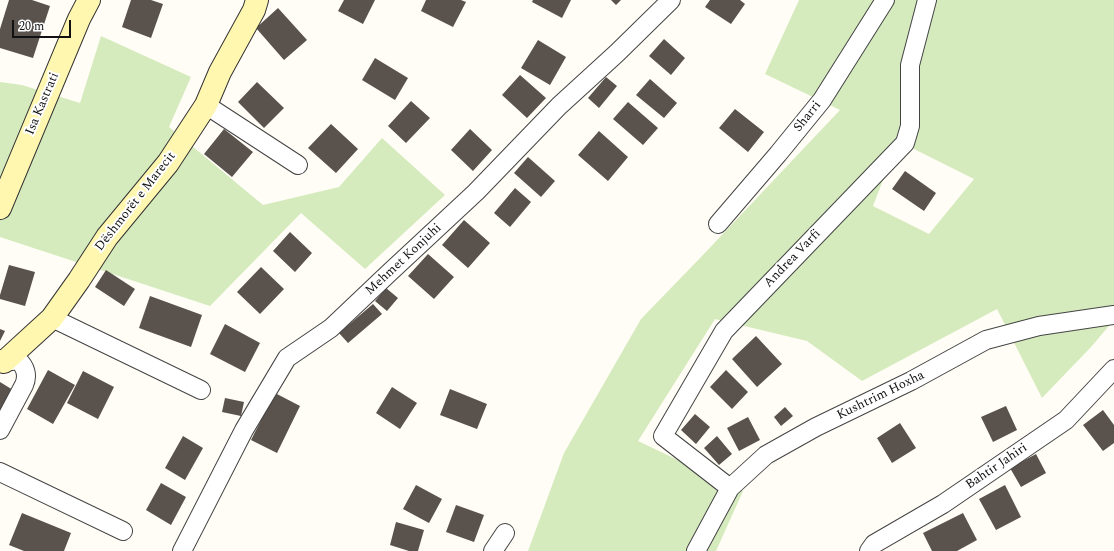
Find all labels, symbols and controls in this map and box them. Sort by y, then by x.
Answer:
scale bar [14,12,73,38]
text: 20 m [19,17,44,36]
street label: Isa Kastrati [23,70,63,138]
street label: Sharri [791,98,825,136]
street label: Dëshmorët e Marecit [92,149,180,255]
street label: Mehmet Konjuhi [363,221,445,299]
street label: Andrea Varfi [761,227,825,291]
street label: Kushtrim Hoxha [835,368,927,424]
street label: Bahtir Jahiri [963,441,1031,493]

